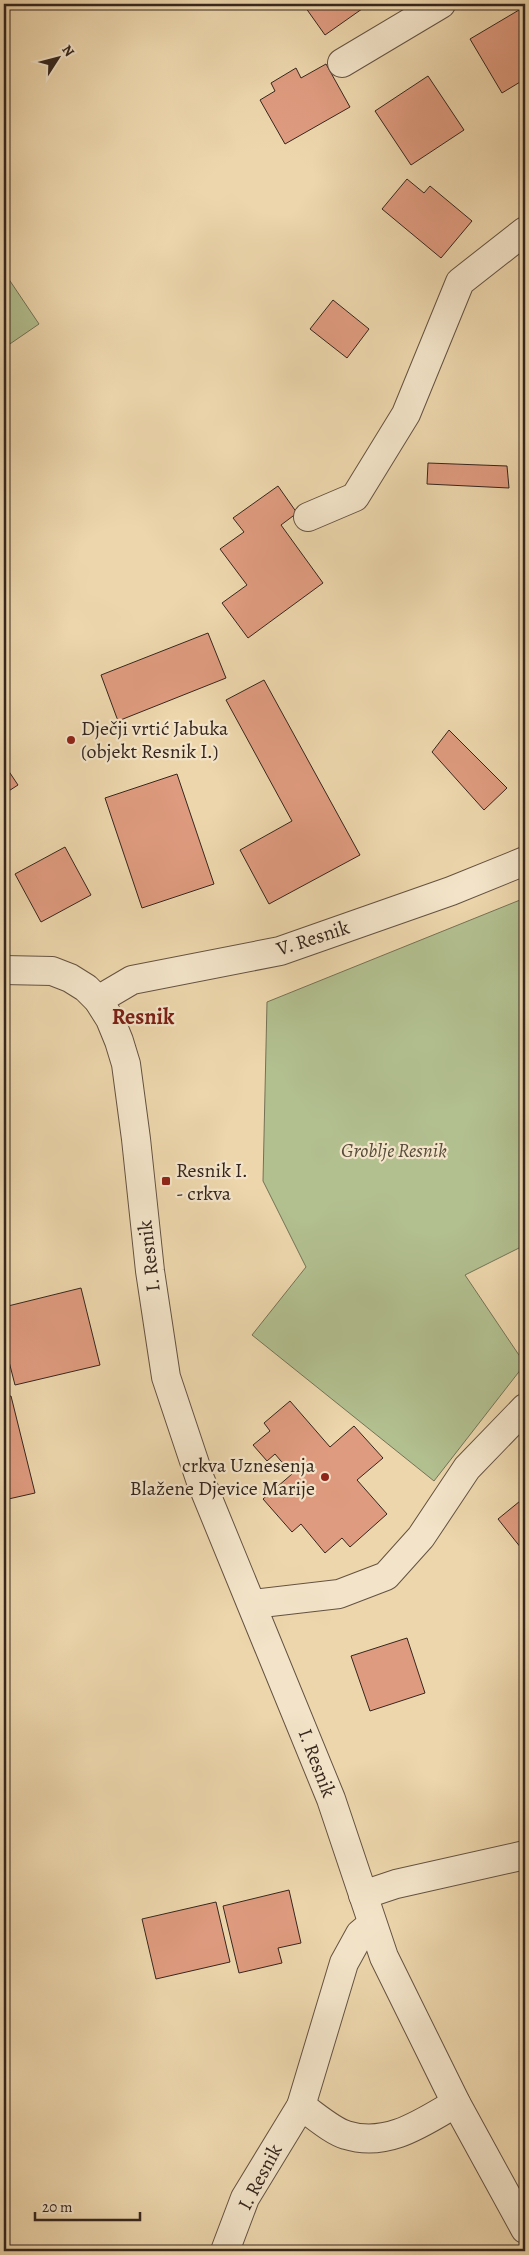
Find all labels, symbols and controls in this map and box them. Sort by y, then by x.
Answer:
north arrow [32,32,82,82]
text: N [57,41,79,60]
place label: Dječji vrtić Jabuka (objekt Resnik I.) [81,715,229,765]
marker: Dječji vrtić Jabuka (objekt Resnik I.) [65,734,77,746]
street label: V. Resnik [272,914,353,963]
district label: Resnik [112,1002,175,1032]
park label: Groblje Resnik [341,1137,447,1164]
place label: Resnik I. - crkva [176,1157,248,1207]
marker: Resnik I. - crkva [160,1175,172,1187]
street label: I. Resnik [131,1219,167,1293]
place label: crkva Uznesenja Blažene Djevice Marije [130,1452,316,1502]
marker: crkva Uznesenja Blažene Djevice Marije [319,1471,331,1483]
street label: I. Resnik [292,1725,342,1801]
street label: I. Resnik [231,2139,289,2215]
scale bar [35,2190,140,2222]
text: 20 m [42,2197,73,2217]

